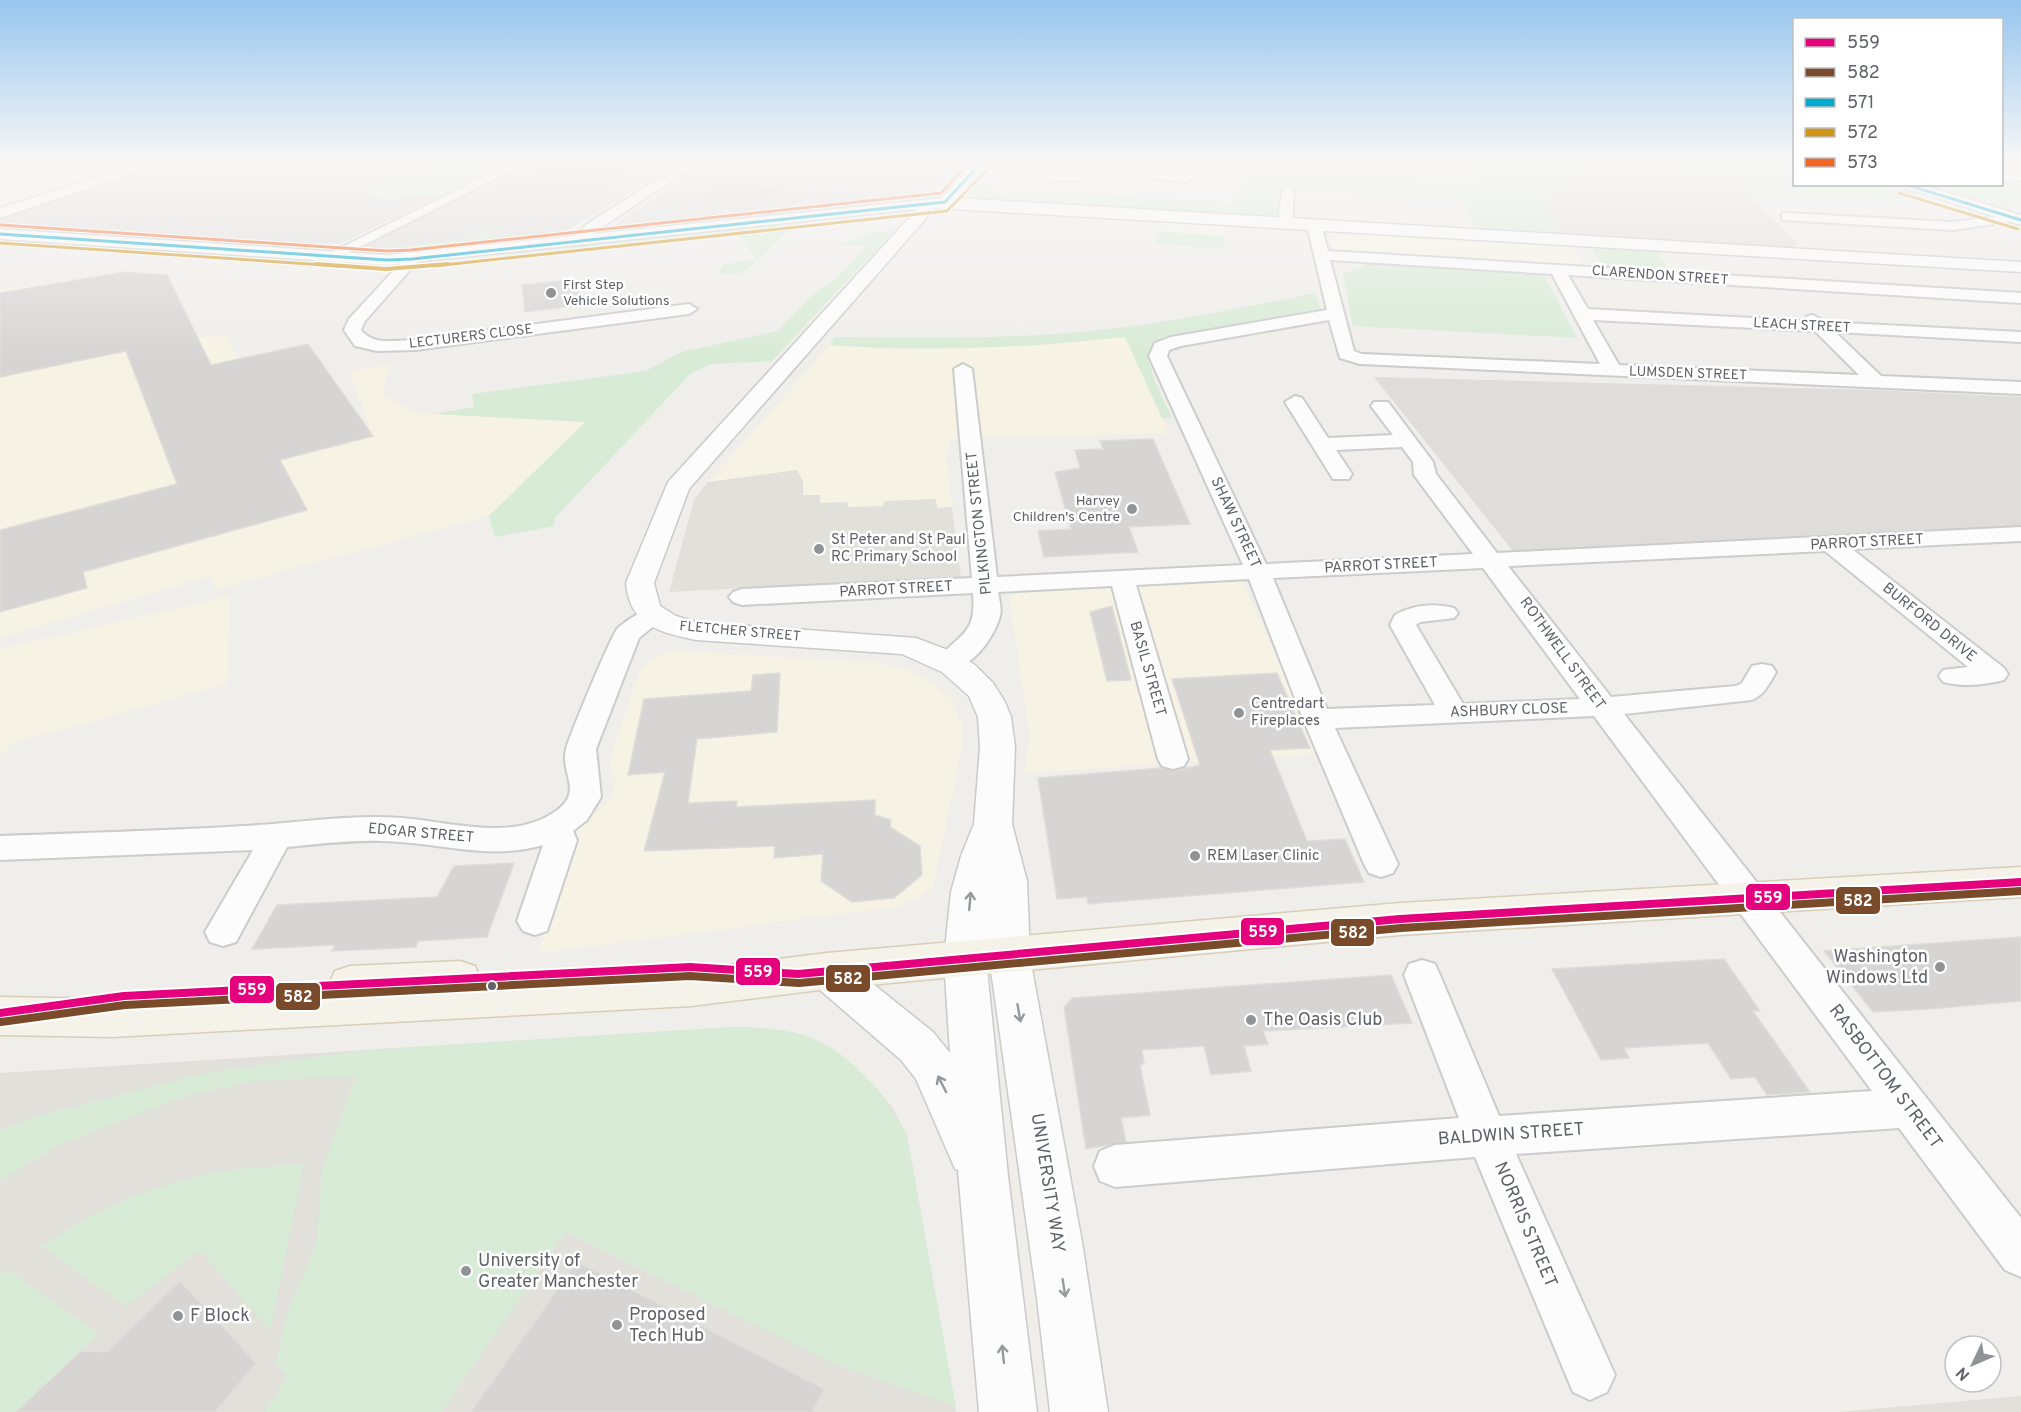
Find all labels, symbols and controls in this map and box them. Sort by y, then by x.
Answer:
legend [1793,18,2003,186]
text: 559 [1847,32,1880,55]
text: 582 [1847,62,1880,85]
text: 571 [1847,92,1874,115]
text: 572 [1847,122,1878,145]
text: 573 [1847,152,1878,175]
street label: CLARENDON STREET [1591,263,1729,289]
place label: First Step Vehicle Solutions [563,277,670,310]
marker: First Step Vehicle Solutions [544,286,558,300]
street label: LEACH STREET [1753,315,1851,337]
street label: LECTURERS CLOSE [408,321,534,353]
street label: LUMSDEN STREET [1629,363,1747,385]
street label: PILKINGTON STREET [963,450,997,596]
street label: SHAW STREET [1206,474,1264,572]
place label: Harvey Children's Centre [1013,493,1120,526]
marker: Harvey Children's Centre [1125,502,1139,516]
place label: St Peter and St Paul RC Primary School [831,531,966,567]
street label: PARROT STREET [1810,531,1924,555]
marker: St Peter and St Paul RC Primary School [812,542,826,556]
street label: PARROT STREET [1324,554,1438,578]
street label: PARROT STREET [839,578,953,602]
street label: BURFORD DRIVE [1878,579,1980,667]
street label: ROTHWELL STREET [1515,594,1609,714]
street label: FLETCHER STREET [679,618,801,646]
street label: BASIL STREET [1124,619,1170,719]
place label: Centredart Fireplaces [1251,695,1324,731]
street label: ASHBURY CLOSE [1449,699,1569,723]
marker: Centredart Fireplaces [1232,706,1246,720]
street label: EDGAR STREET [367,820,475,848]
place label: REM Laser Clinic [1207,847,1319,866]
marker: REM Laser Clinic [1188,849,1202,863]
line badge: 559 [1745,883,1791,911]
line badge: 582 [1835,886,1881,915]
text: 559 [1753,889,1783,909]
one-way arrow [965,892,976,911]
text: 582 [1843,892,1873,912]
line badge: 559 [1240,917,1285,946]
line badge: 582 [1330,918,1375,947]
text: 559 [1248,923,1278,943]
text: 582 [1338,924,1368,944]
place label: Washington Windows Ltd [1826,946,1928,990]
line badge: 559 [735,957,781,986]
marker: Washington Windows Ltd [1933,960,1947,974]
text: 559 [743,963,773,983]
line badge: 582 [825,964,871,993]
text: 582 [833,970,863,990]
line badge: 559 [229,975,275,1004]
unlabelled marker [486,980,498,992]
text: 559 [237,981,267,1001]
line badge: 582 [275,982,321,1011]
text: 582 [283,988,313,1008]
street label: RASBOTTOM STREET [1823,1000,1947,1154]
one-way arrow [1013,1003,1024,1022]
place label: The Oasis Club [1263,1009,1382,1032]
marker: The Oasis Club [1244,1013,1258,1027]
one-way arrow [935,1075,947,1093]
street label: UNIVERSITY WAY [1025,1112,1069,1254]
street label: BALDWIN STREET [1437,1118,1585,1152]
street label: NORRIS STREET [1488,1159,1562,1291]
place label: University of Greater Manchester [478,1250,638,1294]
marker: University of Greater Manchester [459,1264,473,1278]
one-way arrow [1058,1278,1069,1298]
place label: Proposed Tech Hub [629,1304,706,1348]
place label: F Block [190,1305,250,1328]
marker: F Block [171,1309,185,1323]
marker: Proposed Tech Hub [610,1318,624,1332]
north arrow [1943,1334,2003,1394]
one-way arrow [997,1344,1008,1364]
text: N [1952,1362,1975,1384]

